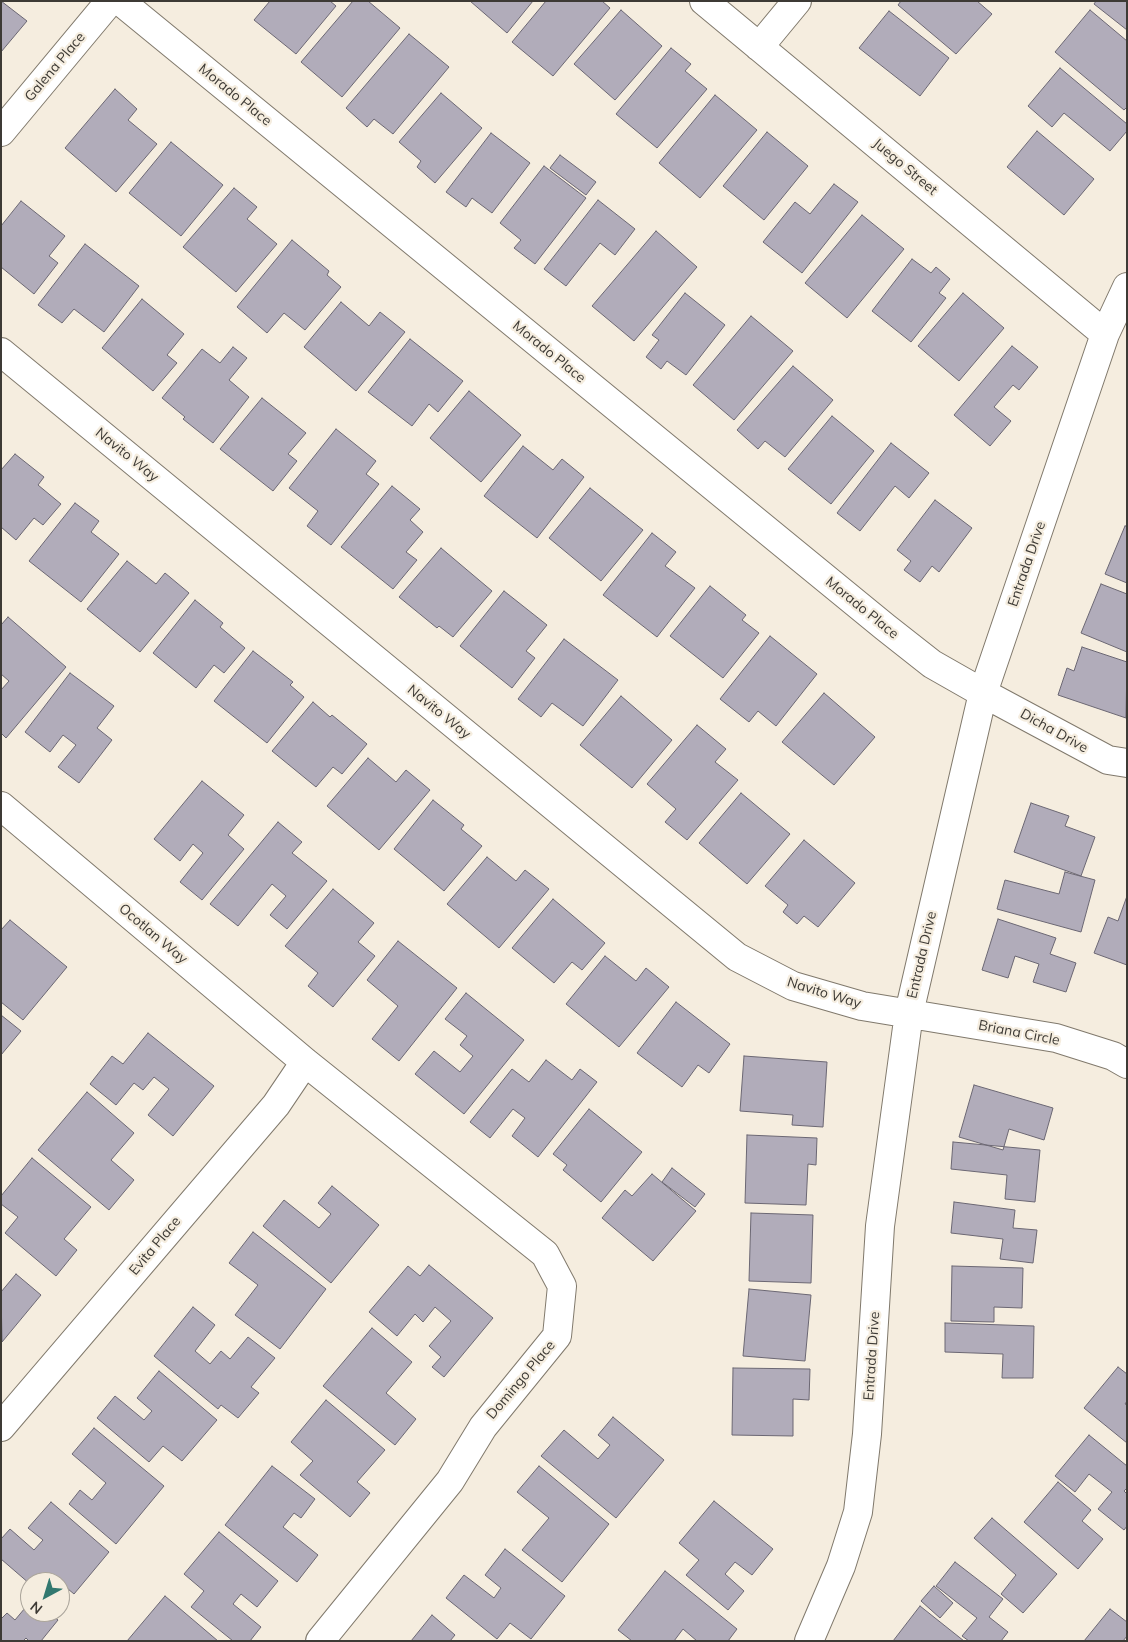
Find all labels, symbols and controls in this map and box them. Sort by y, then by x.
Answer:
street label: Galena Place [21,29,89,105]
street label: Morado Place [195,61,275,129]
street label: Juego Street [869,135,941,199]
street label: Morado Place [509,318,589,386]
street label: Navito Way [92,424,162,486]
street label: Entrada Drive [1005,519,1049,609]
street label: Morado Place [822,574,902,642]
street label: Navito Way [404,681,474,743]
street label: Dicha Drive [1017,706,1091,756]
street label: Ocotlan Way [115,900,191,968]
street label: Entrada Drive [904,910,940,1000]
street label: Navito Way [785,974,863,1012]
street label: Briana Circle [977,1017,1061,1049]
street label: Evita Place [126,1213,184,1279]
street label: Entrada Drive [861,1311,883,1401]
street label: Domingo Place [483,1337,559,1423]
north arrow [20,1572,70,1622]
text: N [26,1598,46,1618]

